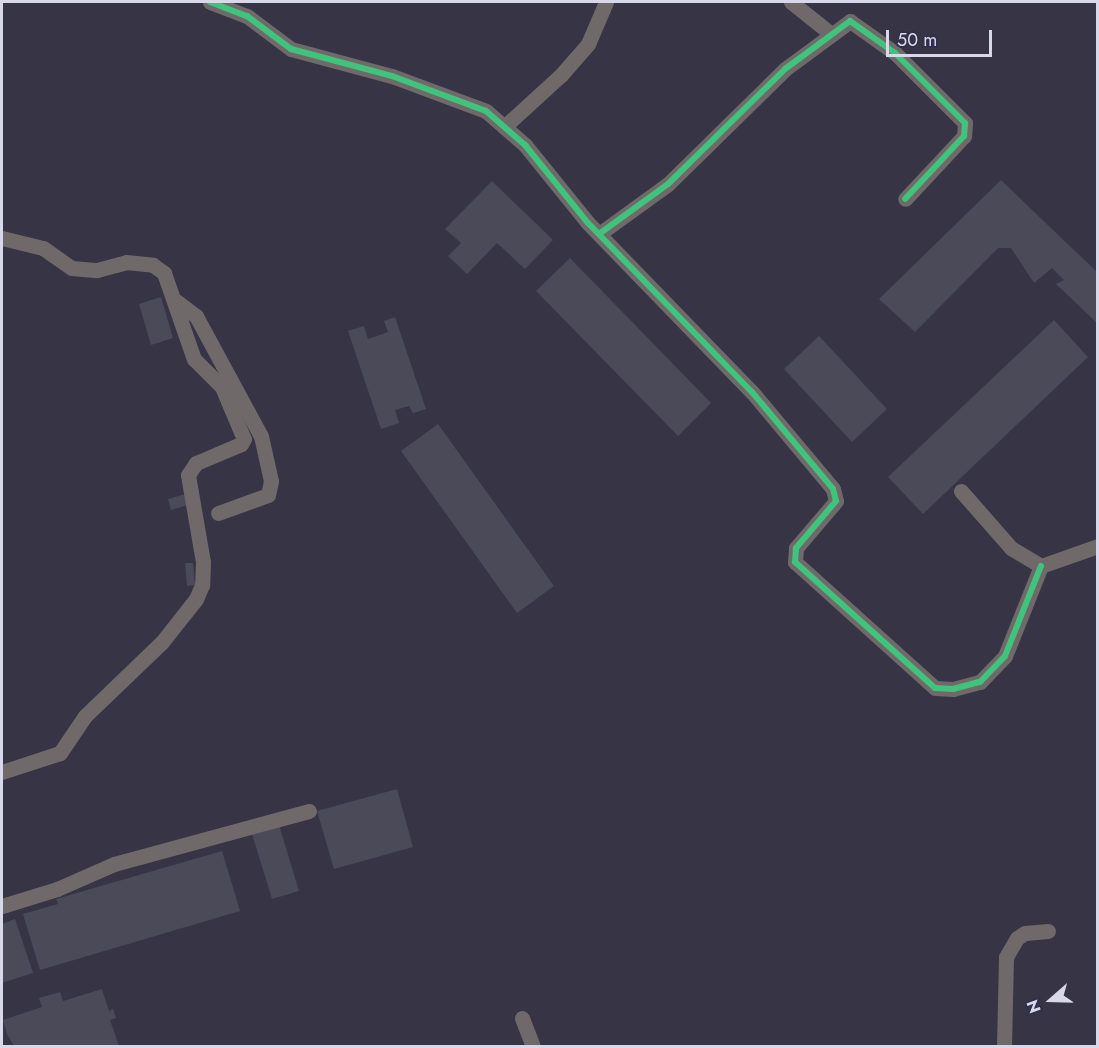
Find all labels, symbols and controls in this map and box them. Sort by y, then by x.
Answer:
scale bar [889,18,996,56]
text: 50 m [897,27,937,53]
north arrow [1021,970,1081,1030]
text: N [1021,996,1047,1016]

